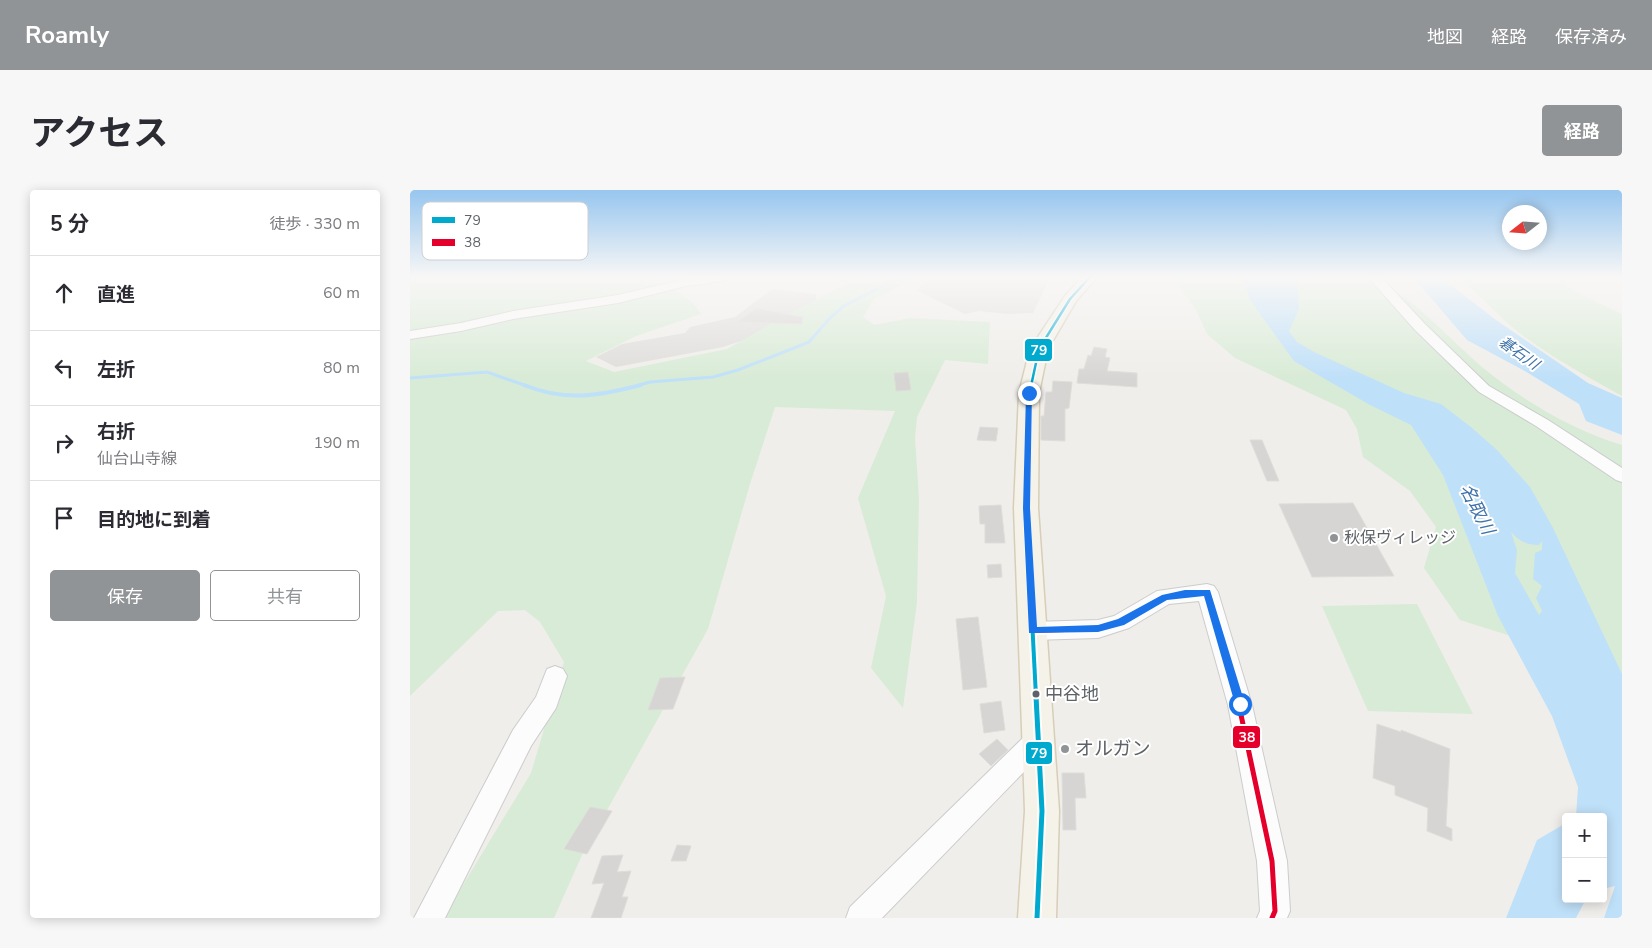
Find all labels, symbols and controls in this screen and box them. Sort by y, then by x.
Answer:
text: Roamly [25,19,109,51]
text: 地図 [1427,25,1463,49]
text: 経路 [1491,25,1527,49]
text: 保存済み [1555,25,1627,49]
button: 経路 [1542,105,1622,156]
text: アクセス [30,110,168,157]
legend [422,202,588,260]
north arrow [1502,205,1547,250]
text: 5 分 [50,210,89,238]
text: 79 [464,211,481,230]
text: 徒歩 · 330 m [270,213,360,235]
text: 38 [464,233,481,252]
icon: ahead [50,279,78,307]
text: 直進 [97,282,135,308]
text: 60 m [323,282,360,304]
water label: 碁石川 [1495,332,1545,375]
line badge: 79 [1024,338,1053,362]
text: 79 [1031,341,1047,360]
icon: left [50,354,78,382]
text: 左折 [97,357,135,383]
text: 80 m [323,357,360,379]
route end [1018,382,1041,405]
text: 右折 [97,419,135,445]
icon: right [50,429,78,457]
text: 190 m [313,432,360,454]
text: 仙台山寺線 [97,448,177,470]
water label: 名取川 [1454,479,1501,540]
icon: arrive [50,504,78,532]
text: 目的地に到着 [97,507,211,533]
place label: 秋保ヴィレッジ [1344,527,1456,549]
marker: 秋保ヴィレッジ [1328,532,1340,544]
button: 保存 [50,570,200,621]
button: 共有 [210,570,360,621]
place label: 中谷地 [1045,682,1099,706]
marker: 中谷地 [1031,689,1041,699]
route start [1229,693,1252,716]
line badge: 38 [1232,725,1261,749]
text: 38 [1239,728,1255,747]
place label: オルガン [1075,736,1150,762]
line badge: 79 [1025,741,1053,765]
marker: オルガン [1059,743,1071,755]
text: 79 [1031,744,1047,763]
map controls [1562,813,1607,903]
button: + [1562,813,1607,858]
button: − [1562,858,1607,903]

